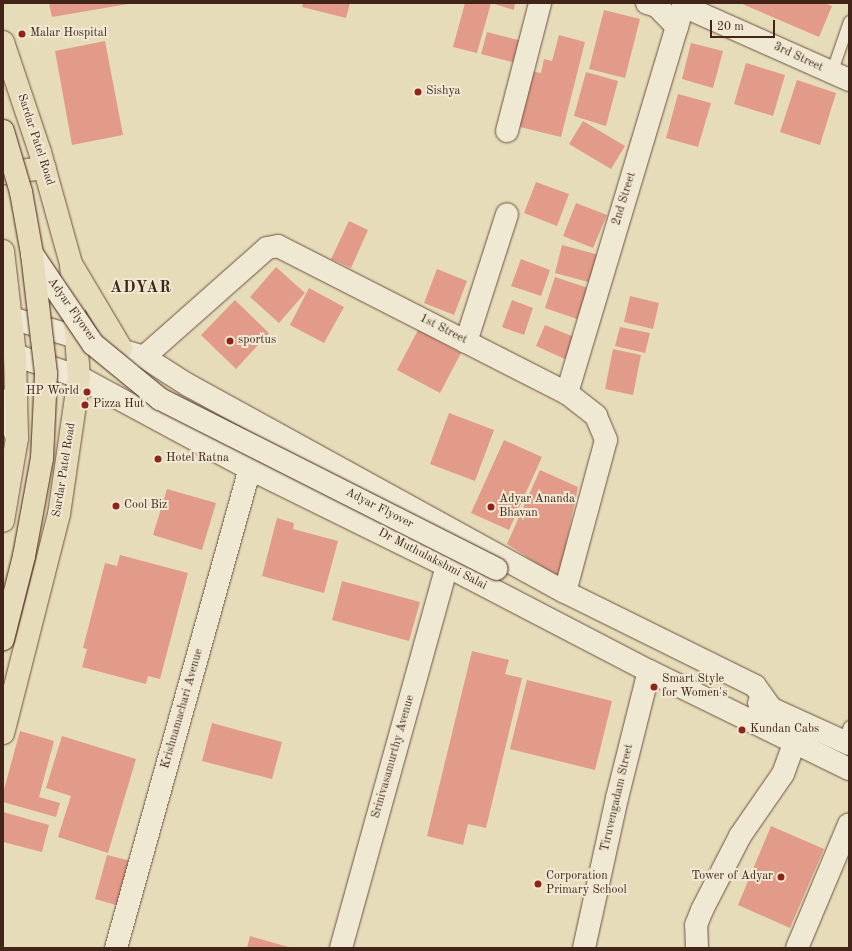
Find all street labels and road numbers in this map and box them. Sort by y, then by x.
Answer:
street label: 3rd Street [771,40,825,76]
street label: Sardar Patel Road [13,92,57,188]
street label: 2nd Street [610,171,640,227]
street label: Adyar Flyover [44,275,98,345]
street label: 1st Street [417,312,469,348]
street label: Sardar Patel Road [50,422,80,518]
street label: Adyar Flyover [343,486,415,532]
street label: Dr Muthulakshmi Salai [375,526,489,594]
street label: Krishnamachari Avenue [159,647,207,771]
street label: Srinivasamurthy Avenue [369,694,419,820]
street label: Tiruvengadam Street [599,743,637,853]

